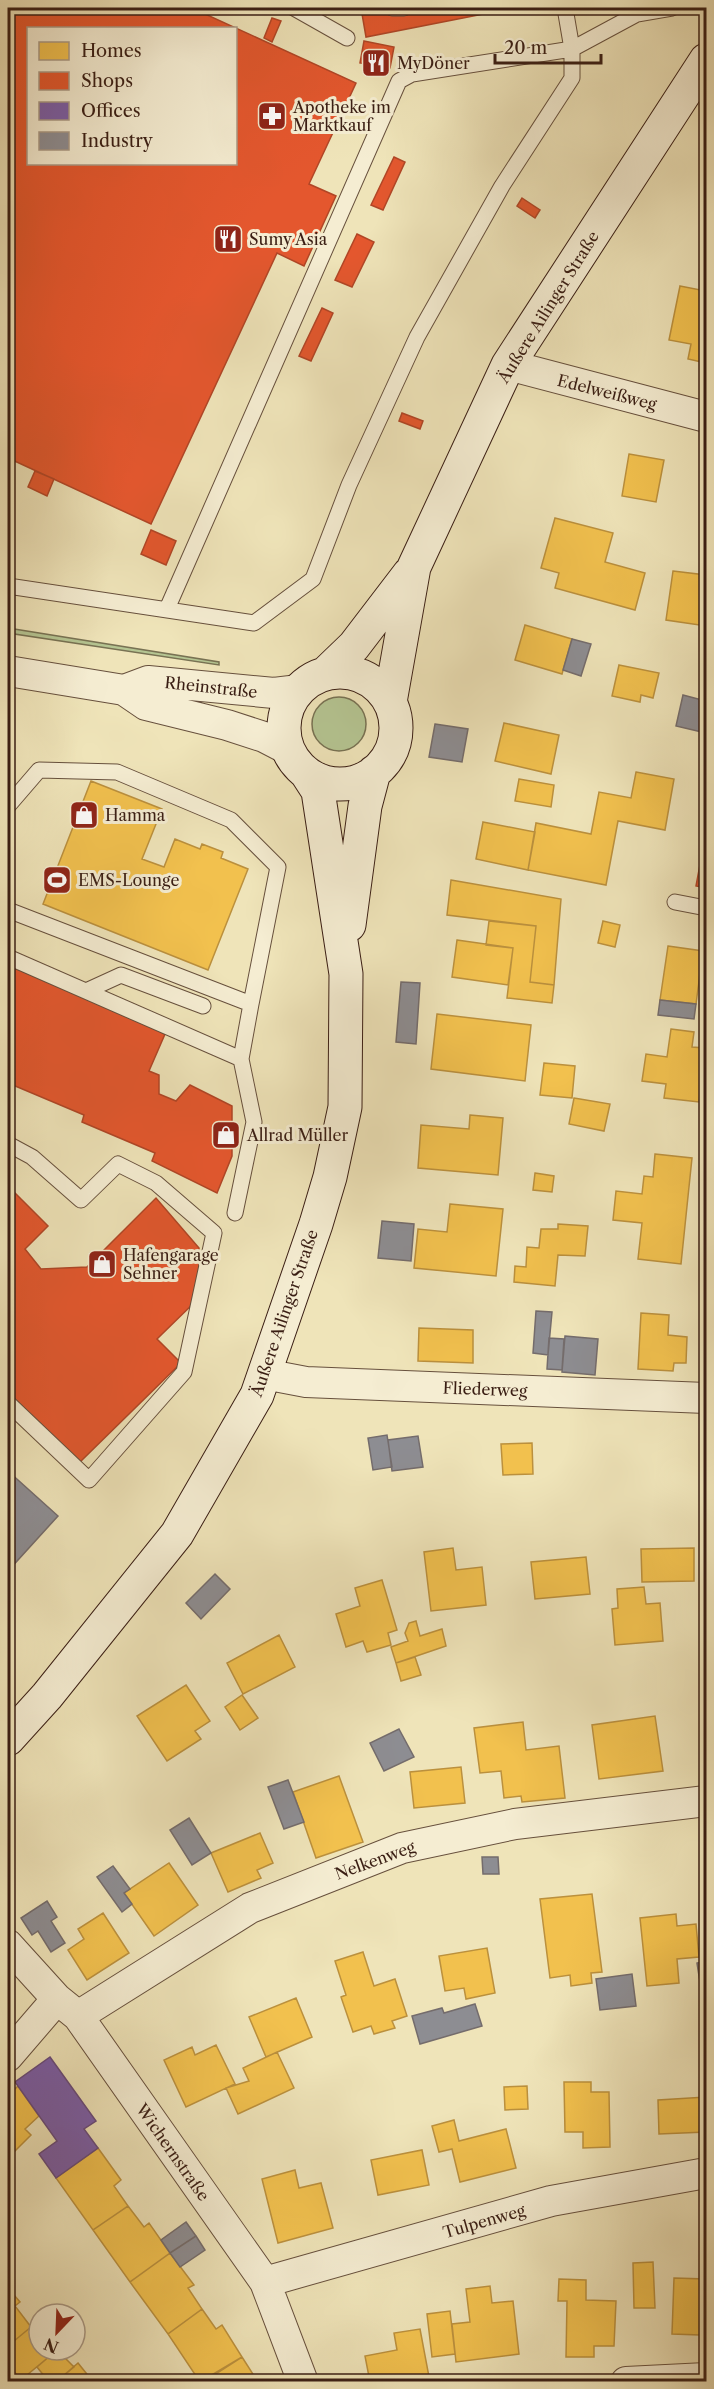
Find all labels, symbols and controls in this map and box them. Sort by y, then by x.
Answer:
legend [27,27,237,165]
scale bar [495,27,602,65]
text: 20 m [504,37,548,59]
text: Homes [81,40,142,62]
restaurant icon: MyDöner [360,47,392,79]
place label: MyDöner [397,53,470,73]
text: Shops [81,70,133,92]
place label: Apotheke im Marktkauf [292,97,391,135]
text: Offices [81,100,141,122]
pharmacy icon: Apotheke im Marktkauf [256,100,288,132]
text: Industry [81,130,154,152]
restaurant icon: Sumy Asia [212,223,244,255]
street label: Äußere Ailinger Straße [492,227,603,388]
place label: Sumy Asia [249,229,328,249]
street label: Edelweißweg [555,370,659,414]
street label: Rheinstraße [164,672,258,702]
shop icon: Hamma [68,799,100,831]
place label: Hamma [105,805,166,825]
sports icon: EMS-Lounge [41,864,73,896]
place label: EMS-Lounge [78,870,179,890]
shop icon: Allrad Müller [210,1119,242,1151]
place label: Allrad Müller [246,1125,348,1145]
street label: Äußere Ailinger Straße [246,1227,322,1400]
place label: Hafengarage Sehner [123,1245,219,1283]
shop icon: Hafengarage Sehner [86,1248,118,1280]
street label: Fliederweg [442,1378,528,1400]
street label: Nelkenweg [332,1836,418,1884]
street label: Wichernstraße [131,2099,214,2205]
street label: Tulpenweg [441,2200,528,2242]
north arrow [27,2302,87,2362]
text: N [41,2334,61,2358]

